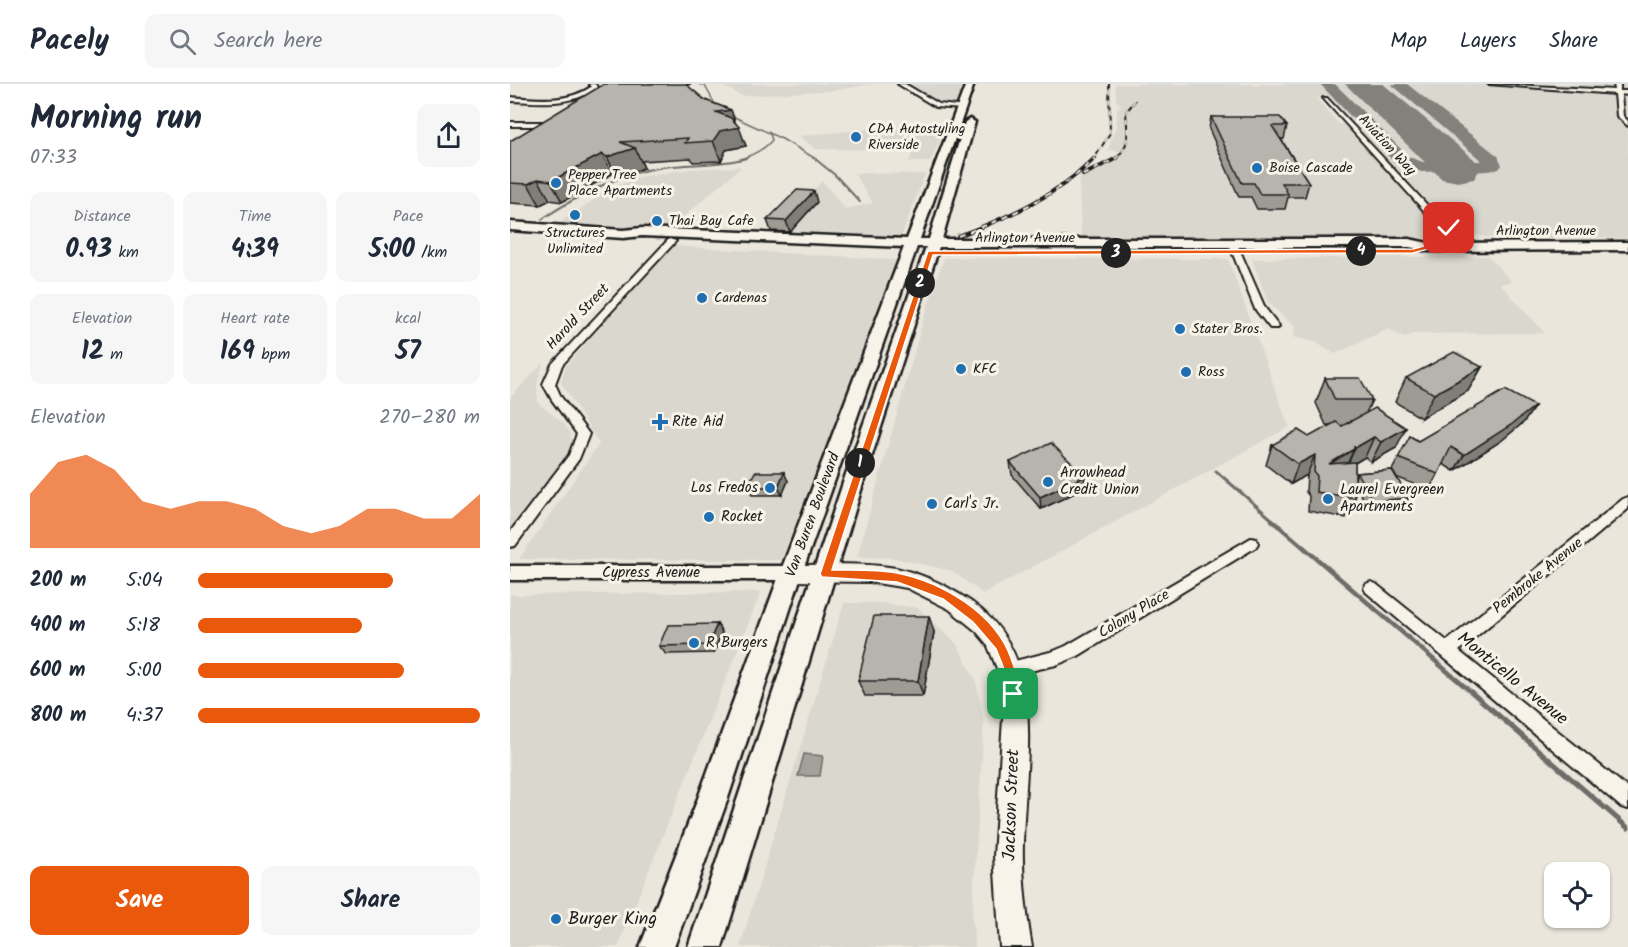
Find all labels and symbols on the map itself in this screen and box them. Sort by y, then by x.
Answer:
street label: Aviation Way [1353,109,1421,181]
place label: CDA Autostyling Riverside [868,118,965,156]
marker: CDA Autostyling Riverside [849,130,863,144]
place label: Boise Cascade [1269,157,1353,179]
marker: Boise Cascade [1250,161,1264,175]
place label: Pepper Tree Place Apartments [568,164,672,202]
marker: Pepper Tree Place Apartments [549,176,563,190]
pin [1423,202,1474,253]
marker: Structures Unlimited [568,208,582,222]
place label: Thai Bay Cafe [669,210,754,232]
marker: Thai Bay Cafe [650,214,664,228]
street label: Arlington Avenue [1496,220,1597,242]
place label: Structures Unlimited [545,222,605,260]
street label: Arlington Avenue [975,227,1076,249]
pin: 4 [1346,236,1376,266]
pin: 3 [1101,238,1131,268]
pin: 2 [905,268,935,298]
street label: Harold Street [541,278,616,356]
place label: Cardenas [714,287,767,309]
marker: Cardenas [695,291,709,305]
place label: Stater Bros. [1192,318,1263,340]
marker: Stater Bros. [1173,322,1187,336]
place label: KFC [973,358,997,380]
place label: Ross [1198,361,1224,383]
marker: KFC [954,362,968,376]
marker: Ross [1179,365,1193,379]
place label: Rite Aid [672,410,724,434]
marker: Rite Aid [653,415,667,429]
pin: 1 [845,448,875,478]
street label: Van Buren Boulevard [779,449,847,581]
place label: Arrowhead Credit Union [1060,461,1139,502]
marker: Arrowhead Credit Union [1041,475,1055,489]
place label: Los Fredos [690,476,759,500]
place label: Laurel Evergreen Apartments [1340,478,1444,519]
marker: Los Fredos [763,481,777,495]
place label: Carl's Jr. [944,492,999,516]
marker: Laurel Evergreen Apartments [1321,492,1335,506]
marker: Carl's Jr. [925,497,939,511]
place label: Rocket [721,505,763,529]
marker: Rocket [702,510,716,524]
street label: Pembroke Avenue [1488,532,1589,620]
street label: Cypress Avenue [602,561,700,585]
street label: Colony Place [1094,583,1174,645]
street label: Monticello Avenue [1450,625,1574,733]
place label: R Burgers [706,631,768,655]
marker: R Burgers [687,636,701,650]
pin [987,668,1038,719]
street label: Jackson Street [996,748,1028,861]
place label: Burger King [568,905,657,934]
marker: Burger King [549,912,563,926]

